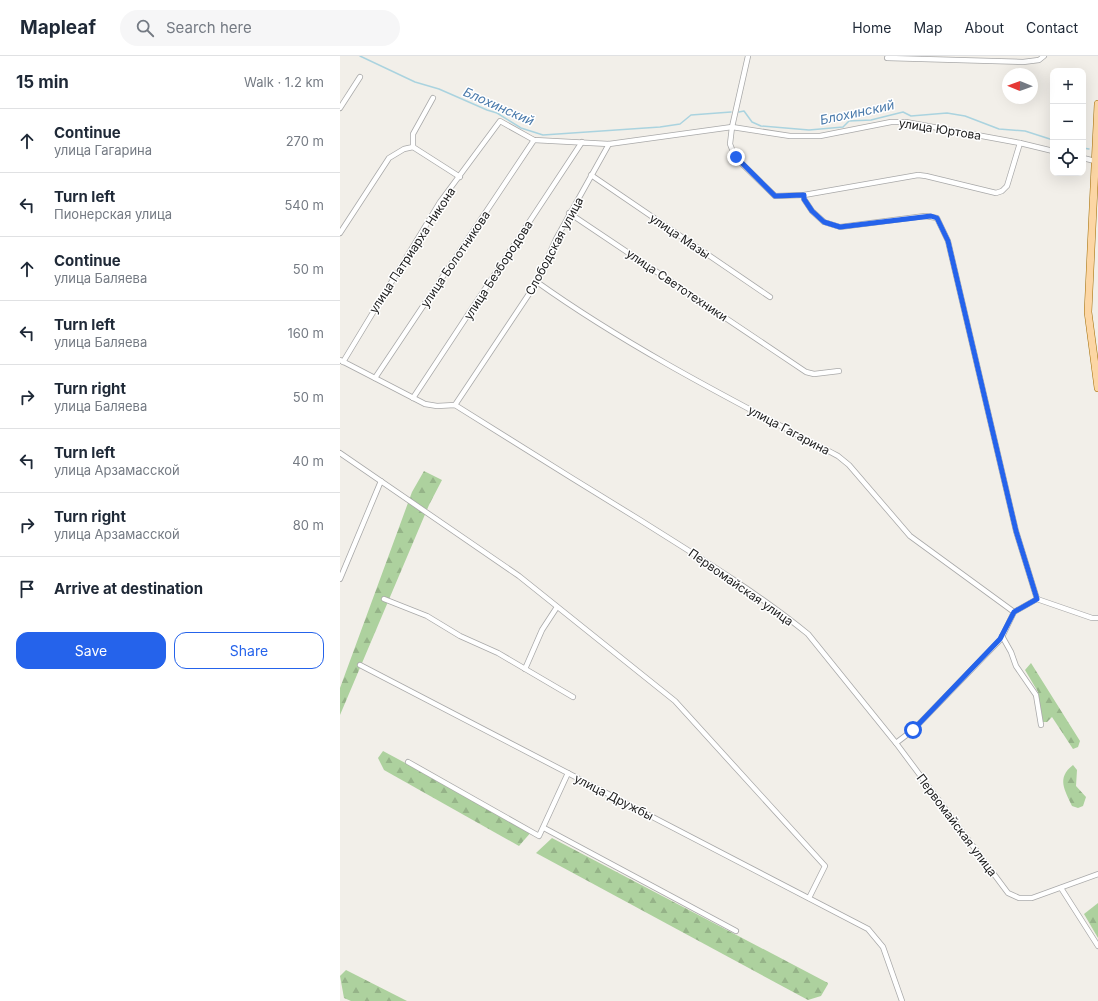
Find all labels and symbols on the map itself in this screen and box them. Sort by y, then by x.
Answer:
north arrow [1002,68,1038,104]
water label: Блохинский [461,83,537,129]
water label: Блохинский [818,96,896,128]
street label: улица Юртова [898,115,982,143]
route end [727,148,745,166]
street label: улица Патриарха Никона [366,184,458,316]
street label: Слободская улица [522,194,586,298]
street label: улица Болотникова [417,208,493,310]
street label: улица Мазы [647,210,713,262]
street label: улица Безбородова [460,218,536,322]
street label: улица Светотехники [623,245,731,325]
street label: улица Гагарина [746,402,832,458]
street label: Первомайская улица [686,545,796,629]
route start [904,721,922,739]
street label: улица Дружбы [572,771,656,823]
street label: Первомайская улица [914,771,1000,879]

